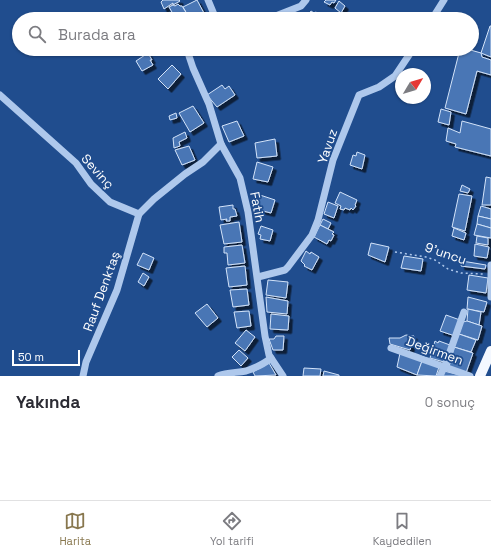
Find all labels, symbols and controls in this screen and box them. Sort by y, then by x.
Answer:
search box [12,12,479,56]
icon: search [26,23,48,45]
text: Burada ara [58,25,136,44]
north arrow [395,68,431,104]
street label: Yavuz [314,126,341,166]
street label: Sevinç [77,150,118,193]
street label: Fatih [246,190,269,224]
street label: 9'uncu [423,238,469,268]
street label: Rauf Denktaş [79,249,124,334]
street label: Değirmen [404,332,466,369]
scale bar [12,348,80,367]
text: 50 m [18,350,44,364]
text: Yakında [16,391,80,413]
text: 0 sonuç [425,394,475,411]
tab: Harita [59,510,91,548]
tab: Yol tarifi [210,510,254,548]
tab: Kaydedilen [373,510,432,548]

